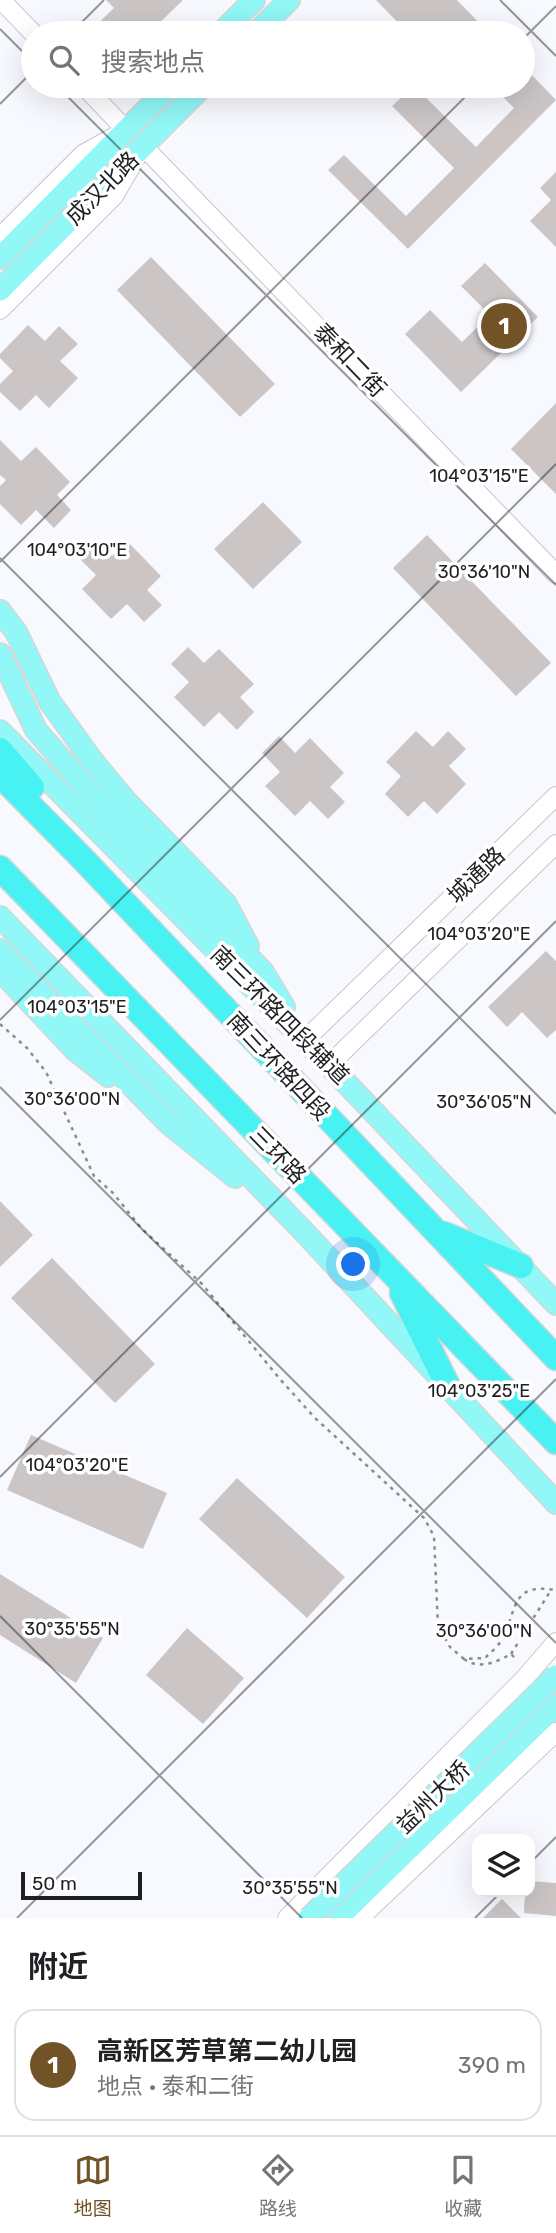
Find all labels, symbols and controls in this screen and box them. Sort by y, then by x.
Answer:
search box [21,21,535,98]
icon: search [45,41,83,79]
text: 搜索地点 [101,47,205,78]
street label: 成汉北路 [60,146,144,230]
pin: 1 [481,300,527,352]
street label: 泰和二街 [308,317,392,403]
text: 104°03'15"E [429,465,529,487]
text: 104°03'10"E [27,539,127,561]
text: 30°36'10"N [438,561,530,583]
street label: 城通路 [441,841,511,909]
text: 104°03'20"E [427,923,531,945]
street label: 南三环路四段辅道 [205,940,355,1090]
text: 104°03'15"E [27,996,127,1018]
street label: 南三环路四段 [222,1006,336,1126]
text: 30°36'00"N [24,1088,120,1110]
text: 30°36'05"N [436,1091,532,1113]
street label: 三环路 [244,1120,312,1190]
your location [336,1247,370,1281]
text: 104°03'25"E [428,1380,530,1402]
text: 104°03'20"E [25,1454,129,1476]
text: 30°35'55"N [24,1618,120,1640]
text: 30°36'00"N [436,1620,532,1642]
street label: 益州大桥 [390,1755,476,1839]
map controls [472,1834,535,1897]
button: layers [472,1834,535,1897]
scale bar [21,1869,142,1901]
text: 50 m [32,1872,77,1895]
text: 30°35'55"N [242,1877,338,1899]
text: 附近 [28,1949,88,1985]
text: 高新区芳草第二幼儿园 [97,2036,357,2067]
text: 1 [47,2051,59,2079]
text: 390 m [458,2051,526,2079]
text: 地点 · 泰和二街 [97,2072,254,2100]
tab: 地图 [74,2151,112,2220]
tab: 路线 [259,2151,297,2220]
tab: 收藏 [444,2151,482,2220]

